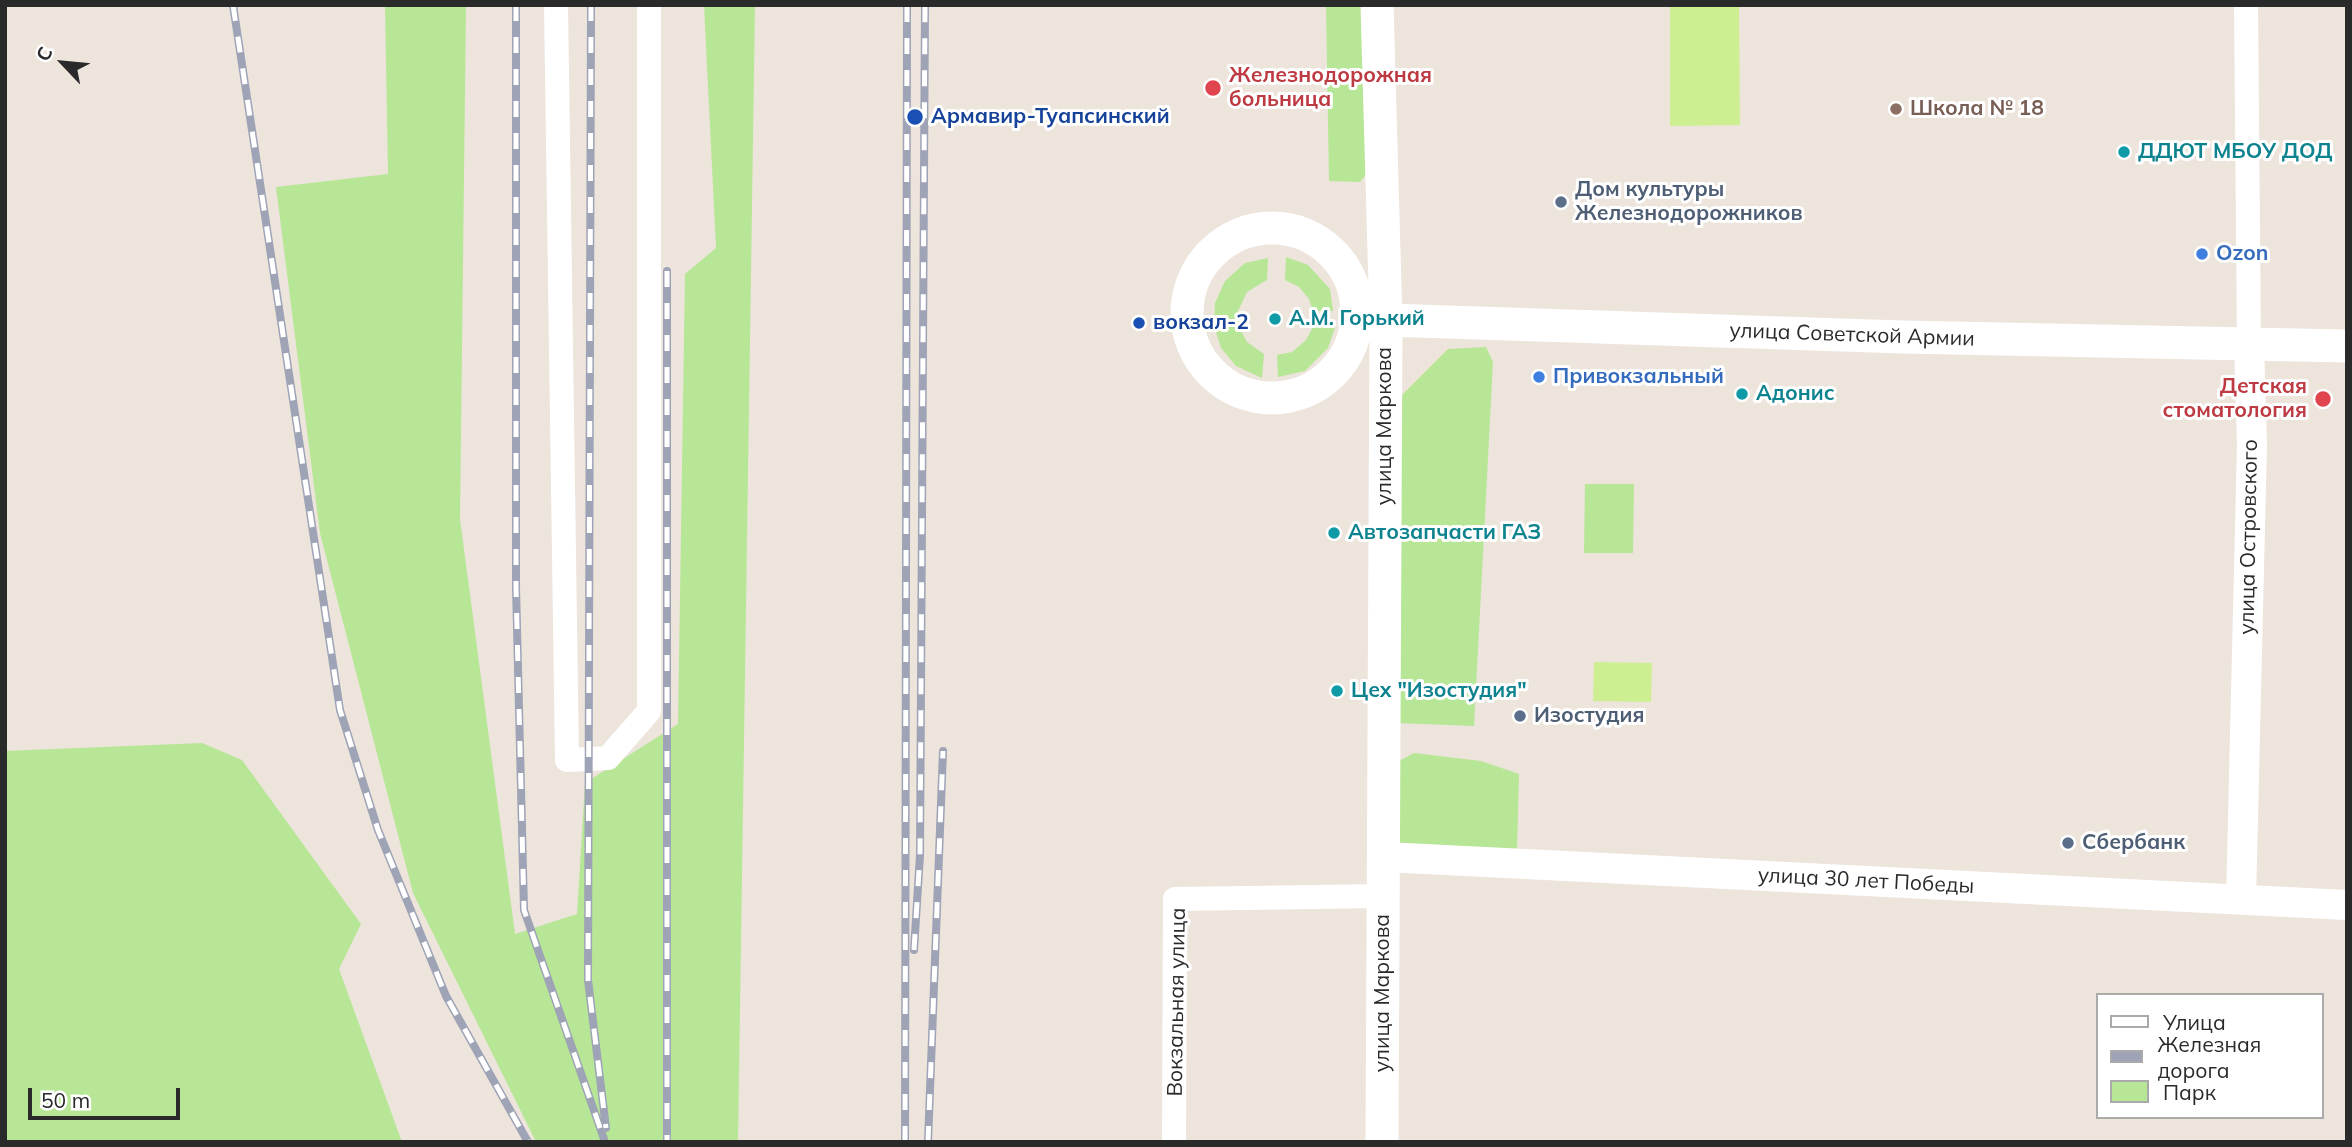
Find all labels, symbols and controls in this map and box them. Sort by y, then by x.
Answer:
north arrow [28,28,98,98]
text: С [30,43,58,65]
place label: Железнодорожная больница [1229,63,1432,113]
marker: Железнодорожная больница [1203,78,1223,98]
place label: Школа № 18 [1910,96,2044,122]
marker: Школа № 18 [1888,101,1904,117]
place label: Армавир-Туапсинский [931,104,1170,130]
marker: Армавир-Туапсинский [905,107,925,127]
place label: ДДЮТ МБОУ ДОД [2138,139,2332,165]
marker: ДДЮТ МБОУ ДОД [2116,144,2132,160]
place label: Дом культуры Железнодорожников [1575,177,1803,227]
marker: Дом культуры Железнодорожников [1553,194,1569,210]
place label: Ozon [2216,241,2268,267]
marker: Ozon [2194,246,2210,262]
place label: А.М. Горький [1289,306,1425,332]
place label: вокзал-2 [1153,310,1249,336]
marker: А.М. Горький [1267,311,1283,327]
marker: вокзал-2 [1131,315,1147,331]
street label: улица Советской Армии [1729,318,1975,352]
street label: улица Маркова [1372,347,1398,505]
place label: Привокзальный [1553,364,1724,390]
marker: Привокзальный [1531,369,1547,385]
place label: Детская стоматология [2163,374,2307,424]
place label: Адонис [1756,381,1835,407]
marker: Адонис [1734,386,1750,402]
marker: Детская стоматология [2313,389,2333,409]
street label: улица Островского [2235,439,2263,635]
place label: Автозапчасти ГАЗ [1348,520,1541,546]
marker: Автозапчасти ГАЗ [1326,525,1342,541]
place label: Цех "Изостудия" [1351,678,1527,704]
marker: Цех "Изостудия" [1329,683,1345,699]
place label: Изостудия [1534,703,1644,729]
marker: Изостудия [1512,708,1528,724]
place label: Сбербанк [2082,830,2185,856]
marker: Сбербанк [2060,835,2076,851]
street label: улица 30 лет Победы [1757,863,1975,899]
street label: Вокзальная улица [1163,907,1191,1097]
street label: улица Маркова [1370,914,1396,1072]
legend [2096,993,2324,1119]
text: Улица [2163,1009,2226,1035]
text: Железная дорога [2157,1031,2261,1083]
scale bar [32,1074,184,1118]
text: Парк [2163,1079,2216,1105]
text: 50 m [41,1087,90,1113]

